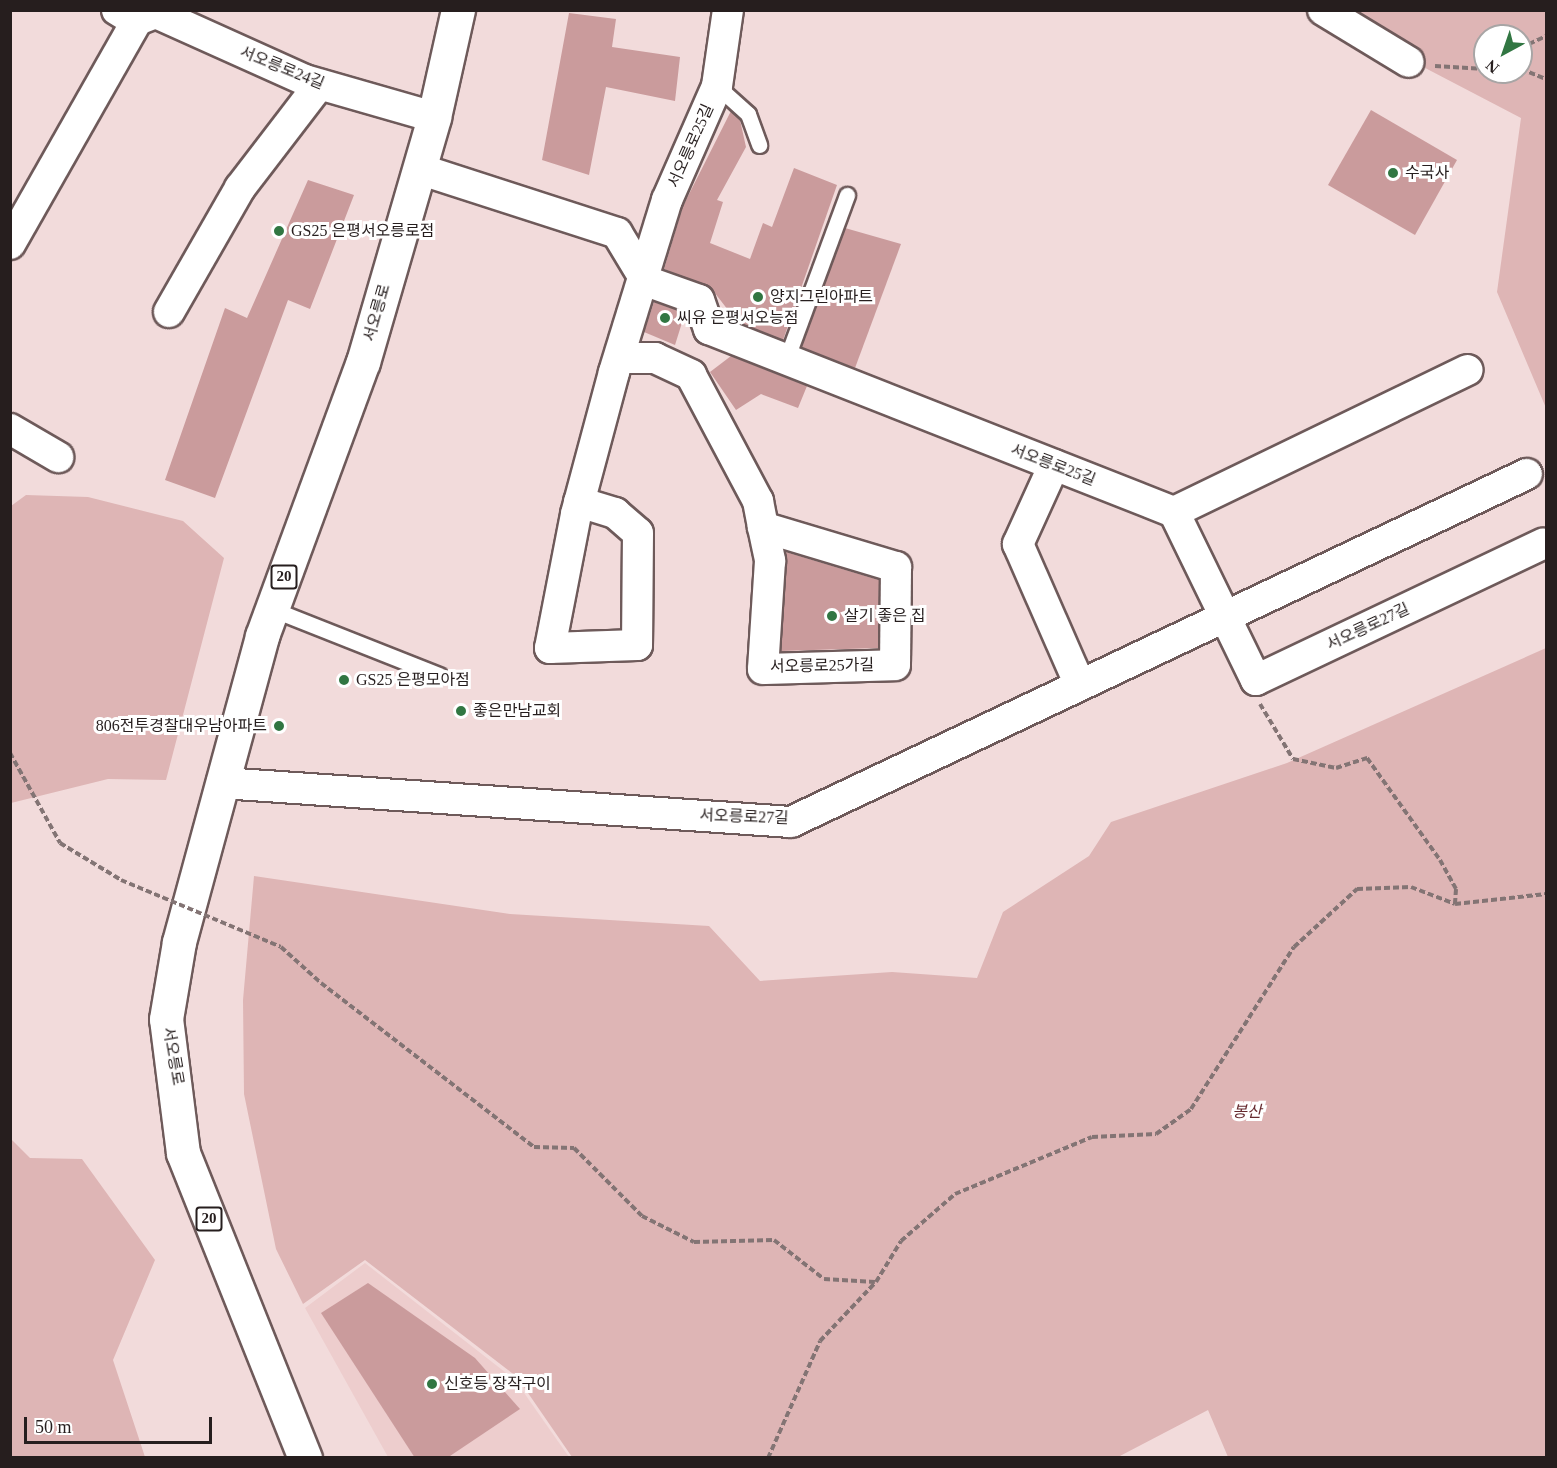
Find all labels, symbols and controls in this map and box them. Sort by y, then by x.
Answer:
north arrow [1473,24,1533,84]
street label: 서오릉로24길 [237,42,327,94]
text: N [1483,56,1502,77]
street label: 서오릉로25길 [664,101,718,191]
place label: 수국사 [1405,163,1449,183]
marker: 수국사 [1386,166,1400,180]
place label: GS25 은평서오릉로점 [291,221,434,241]
marker: GS25 은평서오릉로점 [272,224,286,238]
street label: 서오릉로 [360,282,394,344]
place label: 양지그린아파트 [770,287,873,307]
marker: 양지그린아파트 [751,290,765,304]
place label: 씨유 은평서오능점 [677,308,799,328]
marker: 씨유 은평서오능점 [658,311,672,325]
street label: 서오릉로25길 [1008,440,1098,490]
road number: 20 [270,565,298,589]
street label: 서오릉로27길 [1323,599,1413,655]
place label: 살기 좋은 집 [844,606,926,626]
marker: 살기 좋은 집 [825,609,839,623]
street label: 서오릉로25가길 [770,655,874,677]
place label: GS25 은평모아점 [356,670,470,690]
marker: GS25 은평모아점 [337,673,351,687]
place label: 좋은만남교회 [473,701,561,721]
marker: 좋은만남교회 [454,704,468,718]
place label: 806전투경찰대우남아파트 [96,716,267,736]
marker: 806전투경찰대우남아파트 [272,719,286,733]
street label: 서오릉로27길 [699,806,789,828]
street label: 서오릉로 [158,1025,188,1087]
park label: 봉산 [1232,1102,1262,1122]
road number: 20 [196,1207,222,1231]
place label: 신호등 장작구이 [444,1374,551,1394]
marker: 신호등 장작구이 [425,1377,439,1391]
scale bar [27,1405,214,1443]
text: 50 m [35,1417,72,1437]

